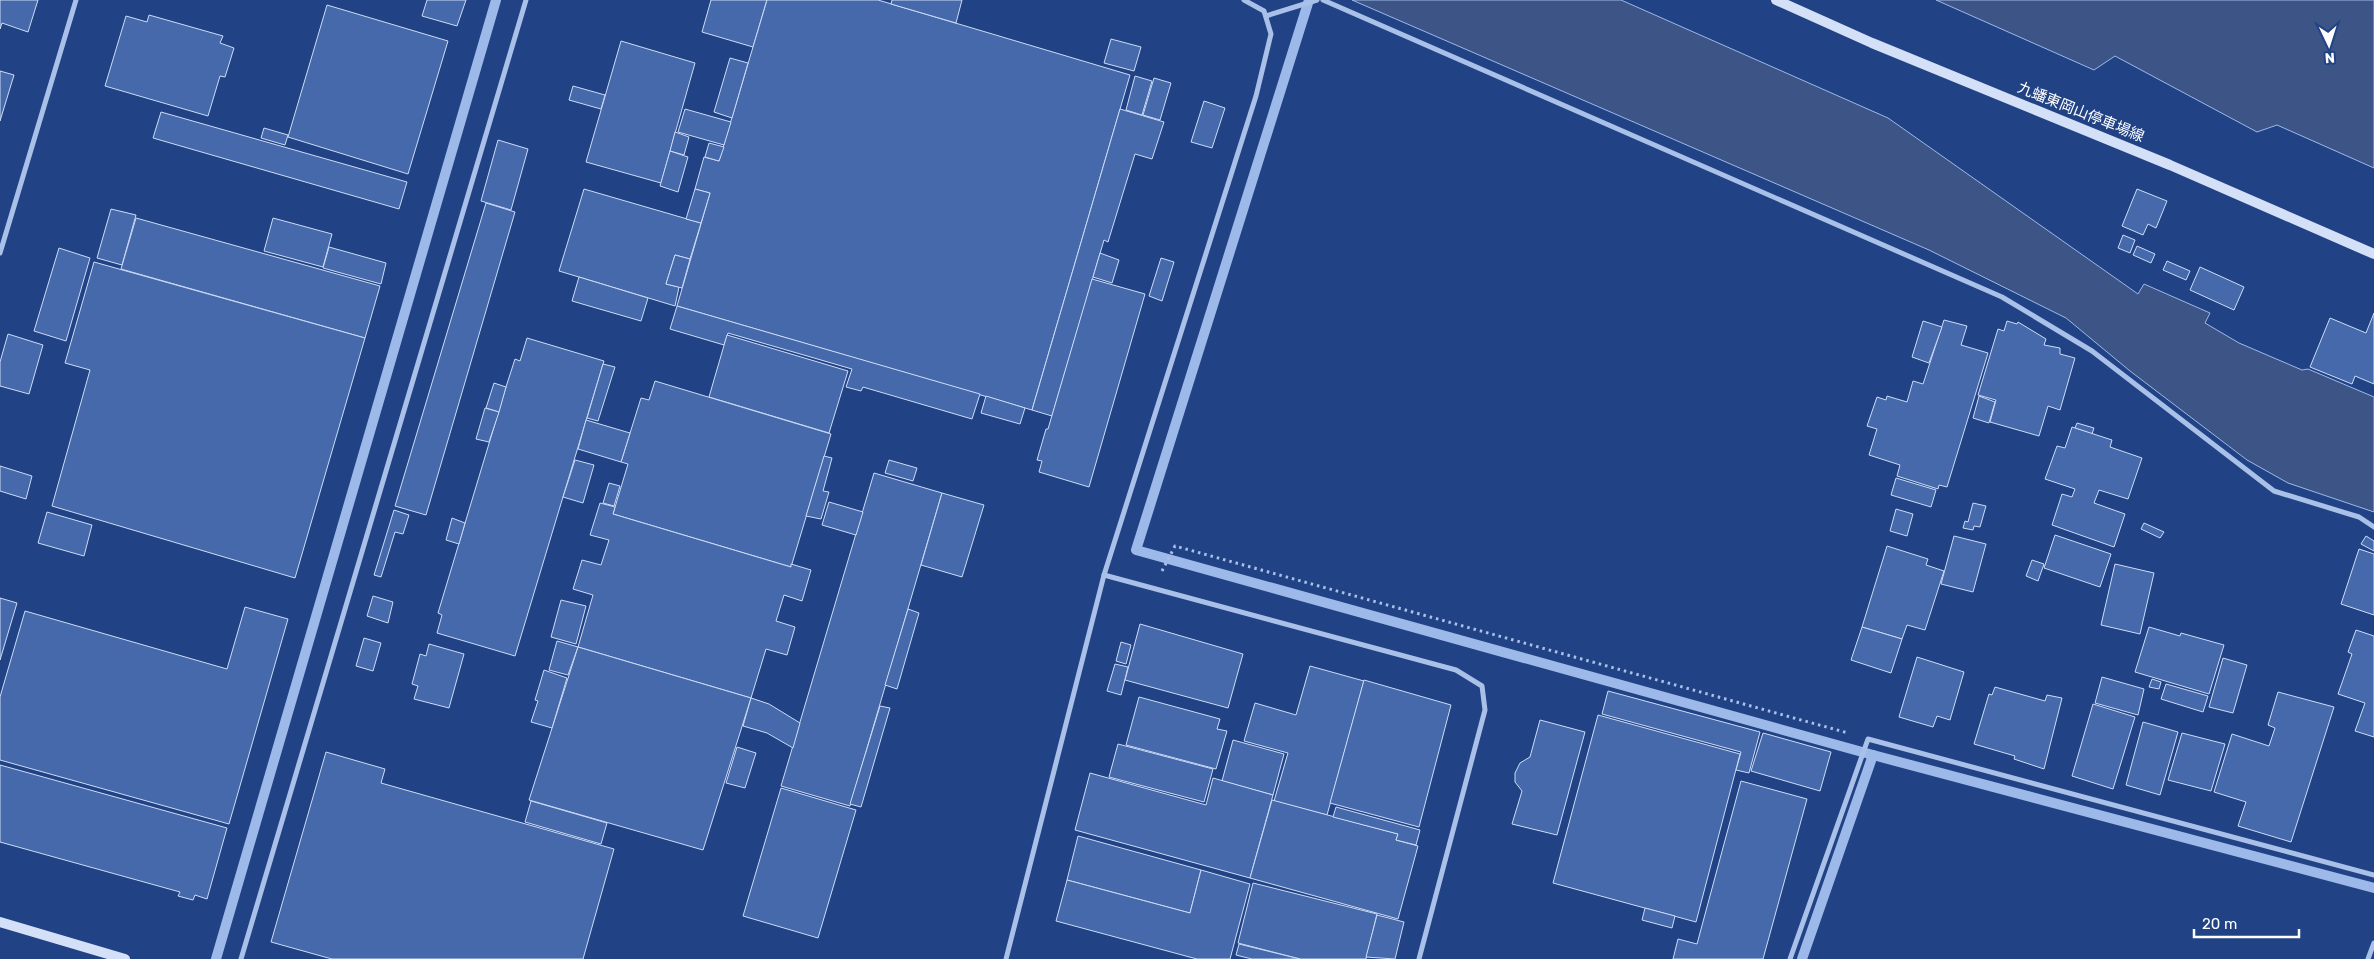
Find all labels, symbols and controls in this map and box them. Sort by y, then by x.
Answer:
north arrow [2304,20,2354,70]
text: N [2324,49,2335,66]
street label: 九蟠東岡山停車場線 [2015,78,2147,146]
scale bar [2194,906,2299,938]
text: 20 m [2202,915,2237,933]

